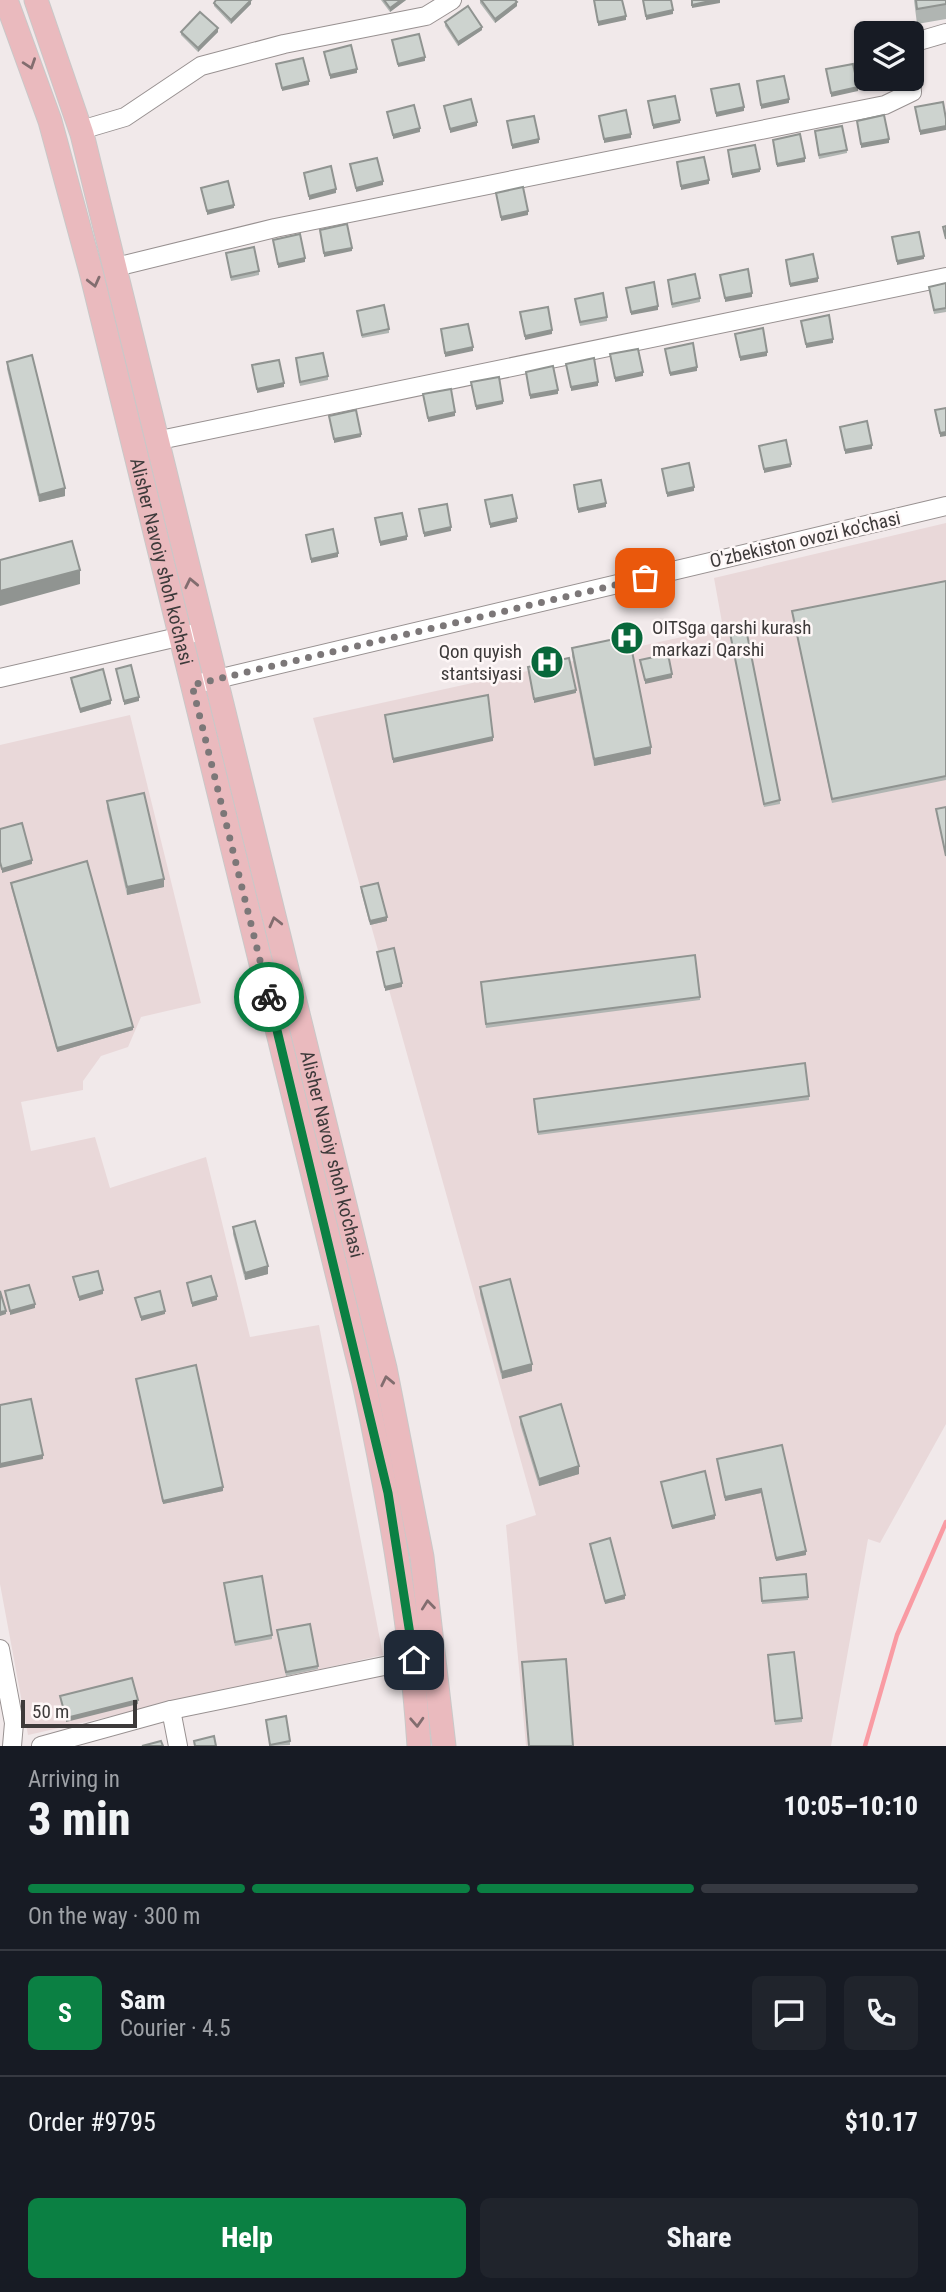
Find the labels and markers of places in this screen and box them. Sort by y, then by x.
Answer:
pin [615,548,675,608]
place label: OITSga qarshi kurash markazi Qarshi [652,616,811,661]
hospital icon: OITSga qarshi kurash markazi Qarshi [608,619,646,657]
place label: Qon quyish stantsiyasi [439,640,522,685]
hospital icon: Qon quyish stantsiyasi [528,643,566,681]
pin [384,1630,444,1690]

